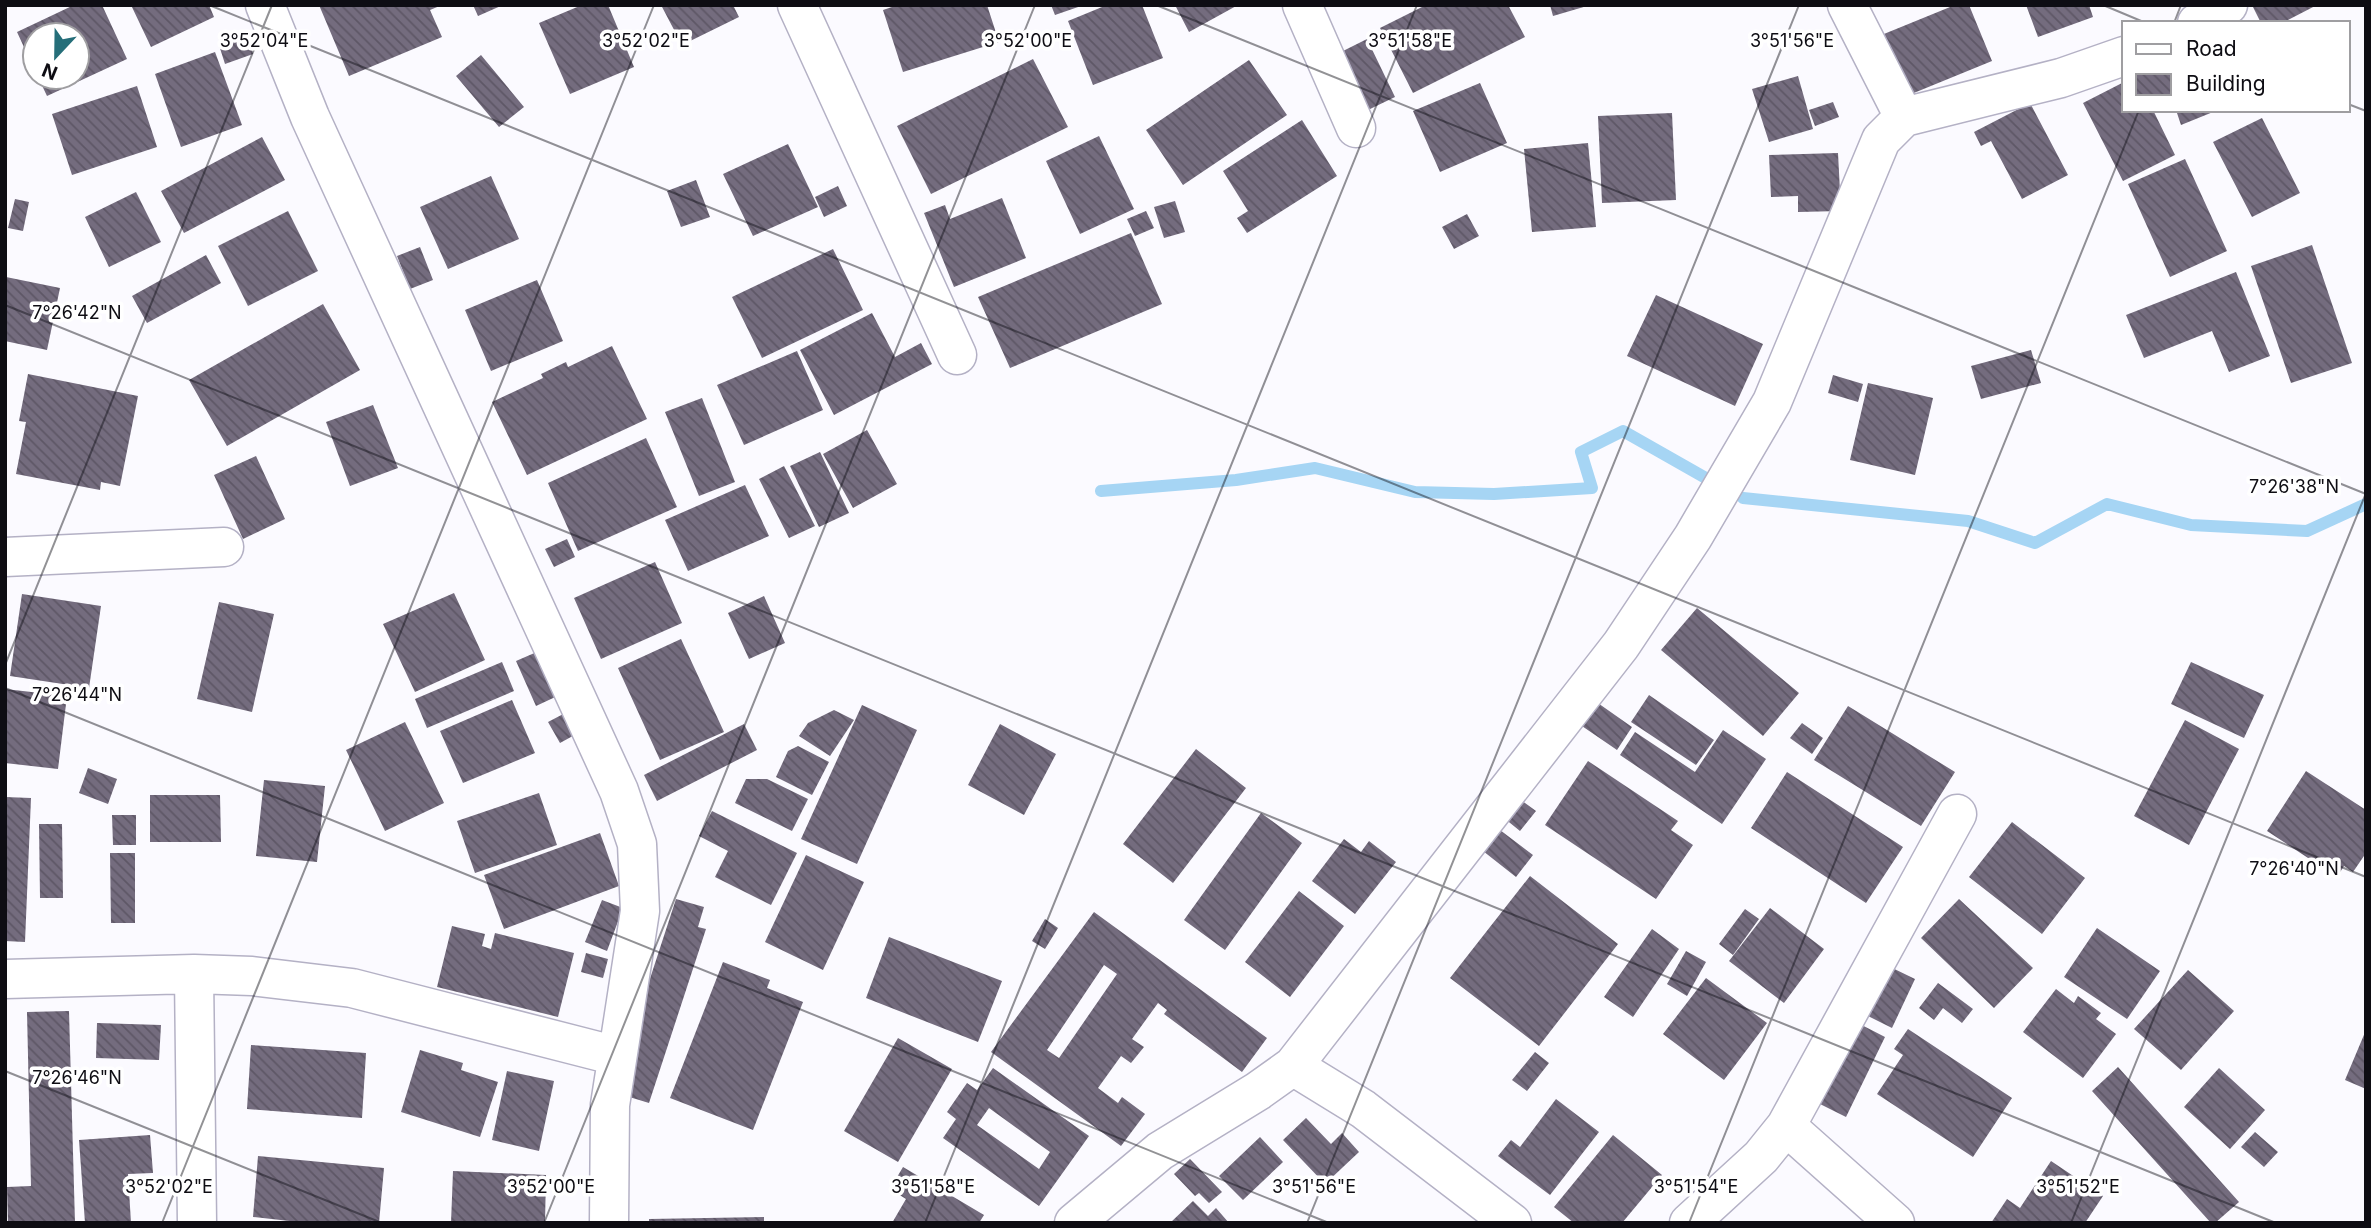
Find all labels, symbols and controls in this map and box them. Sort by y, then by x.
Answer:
north arrow [21,21,91,91]
legend [2122,21,2350,112]
text: 3°52'04"E [220,30,308,51]
text: 3°52'02"E [602,30,690,51]
text: 3°52'00"E [984,30,1072,51]
text: 3°51'58"E [1368,30,1452,51]
text: 3°51'56"E [1750,30,1834,51]
text: Road [2186,36,2237,61]
text: N [39,58,61,85]
text: Building [2186,71,2266,96]
text: 7°26'42"N [32,302,122,323]
text: 7°26'38"N [2249,476,2339,497]
text: 7°26'44"N [32,684,122,705]
text: 7°26'40"N [2249,858,2339,879]
text: 7°26'46"N [32,1067,122,1088]
text: 3°52'02"E [125,1176,213,1197]
text: 3°52'00"E [507,1176,595,1197]
text: 3°51'58"E [891,1176,975,1197]
text: 3°51'56"E [1272,1176,1356,1197]
text: 3°51'54"E [1654,1176,1738,1197]
text: 3°51'52"E [2036,1176,2120,1197]

